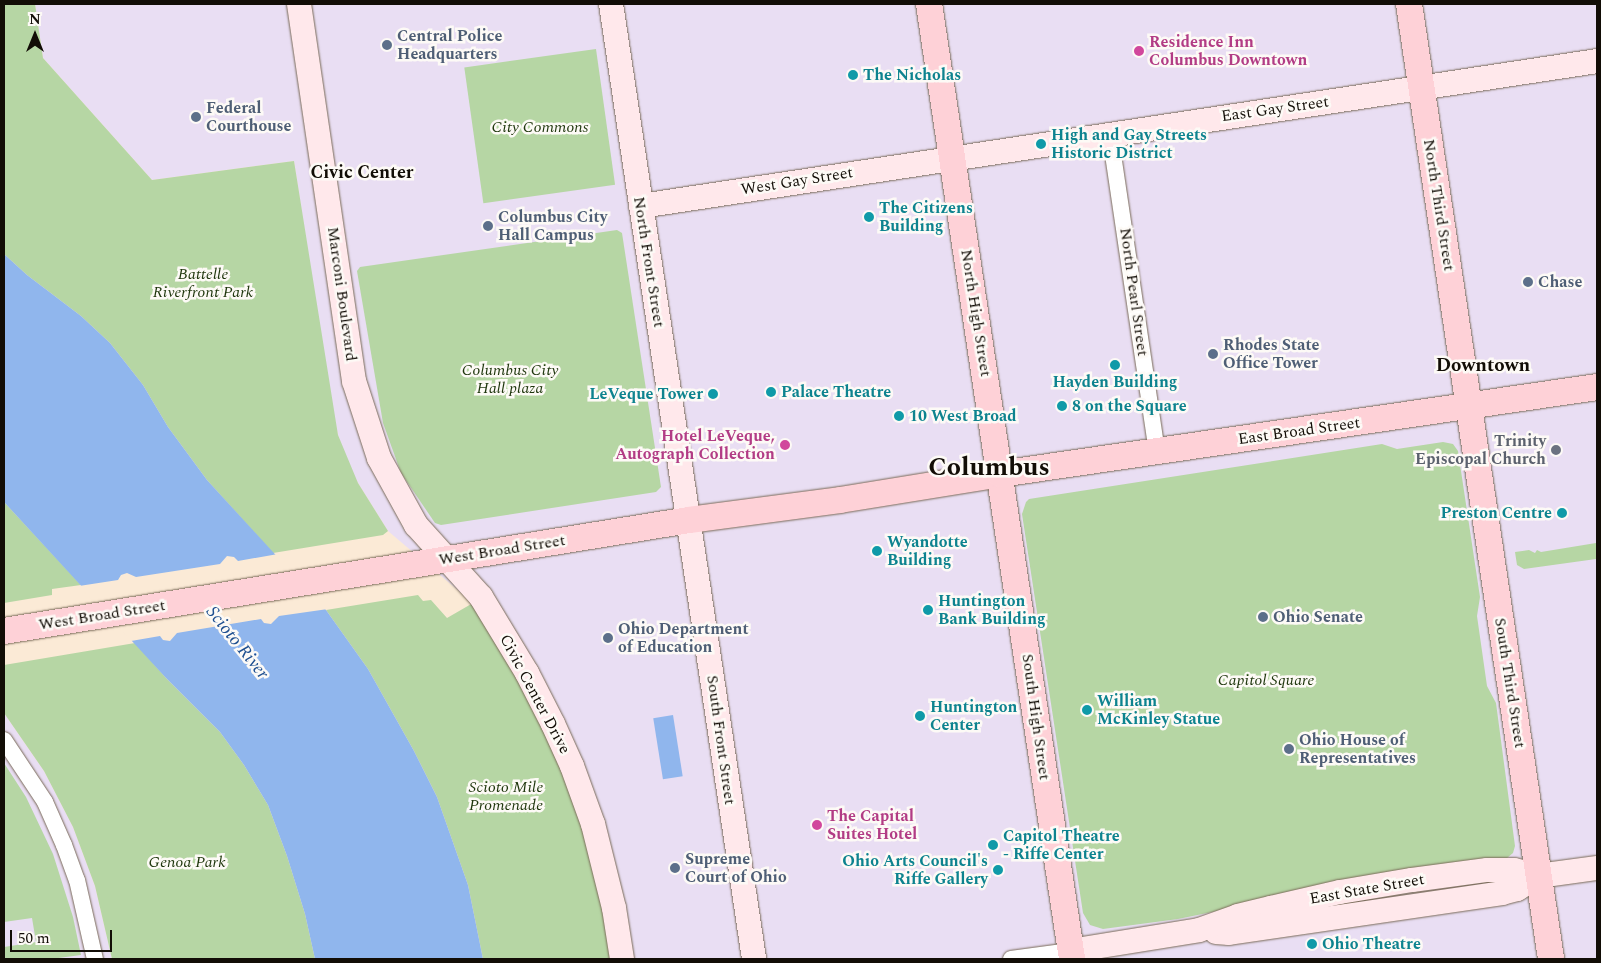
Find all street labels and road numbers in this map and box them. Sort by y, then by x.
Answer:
street label: East Gay Street [1220,92,1330,126]
street label: North Third Street [1419,138,1459,272]
street label: West Gay Street [740,163,854,199]
street label: North Front Street [629,195,669,329]
street label: Marconi Boulevard [323,226,361,362]
street label: North Pearl Street [1115,227,1153,357]
street label: North High Street [956,248,996,378]
street label: East Broad Street [1237,413,1361,449]
street label: West Broad Street [437,531,567,569]
street label: West Broad Street [37,596,167,634]
street label: South Third Street [1490,616,1530,750]
street label: Civic Center Drive [495,631,575,757]
street label: South High Street [1018,653,1054,781]
street label: South Front Street [702,674,740,806]
street label: East State Street [1308,869,1426,909]

